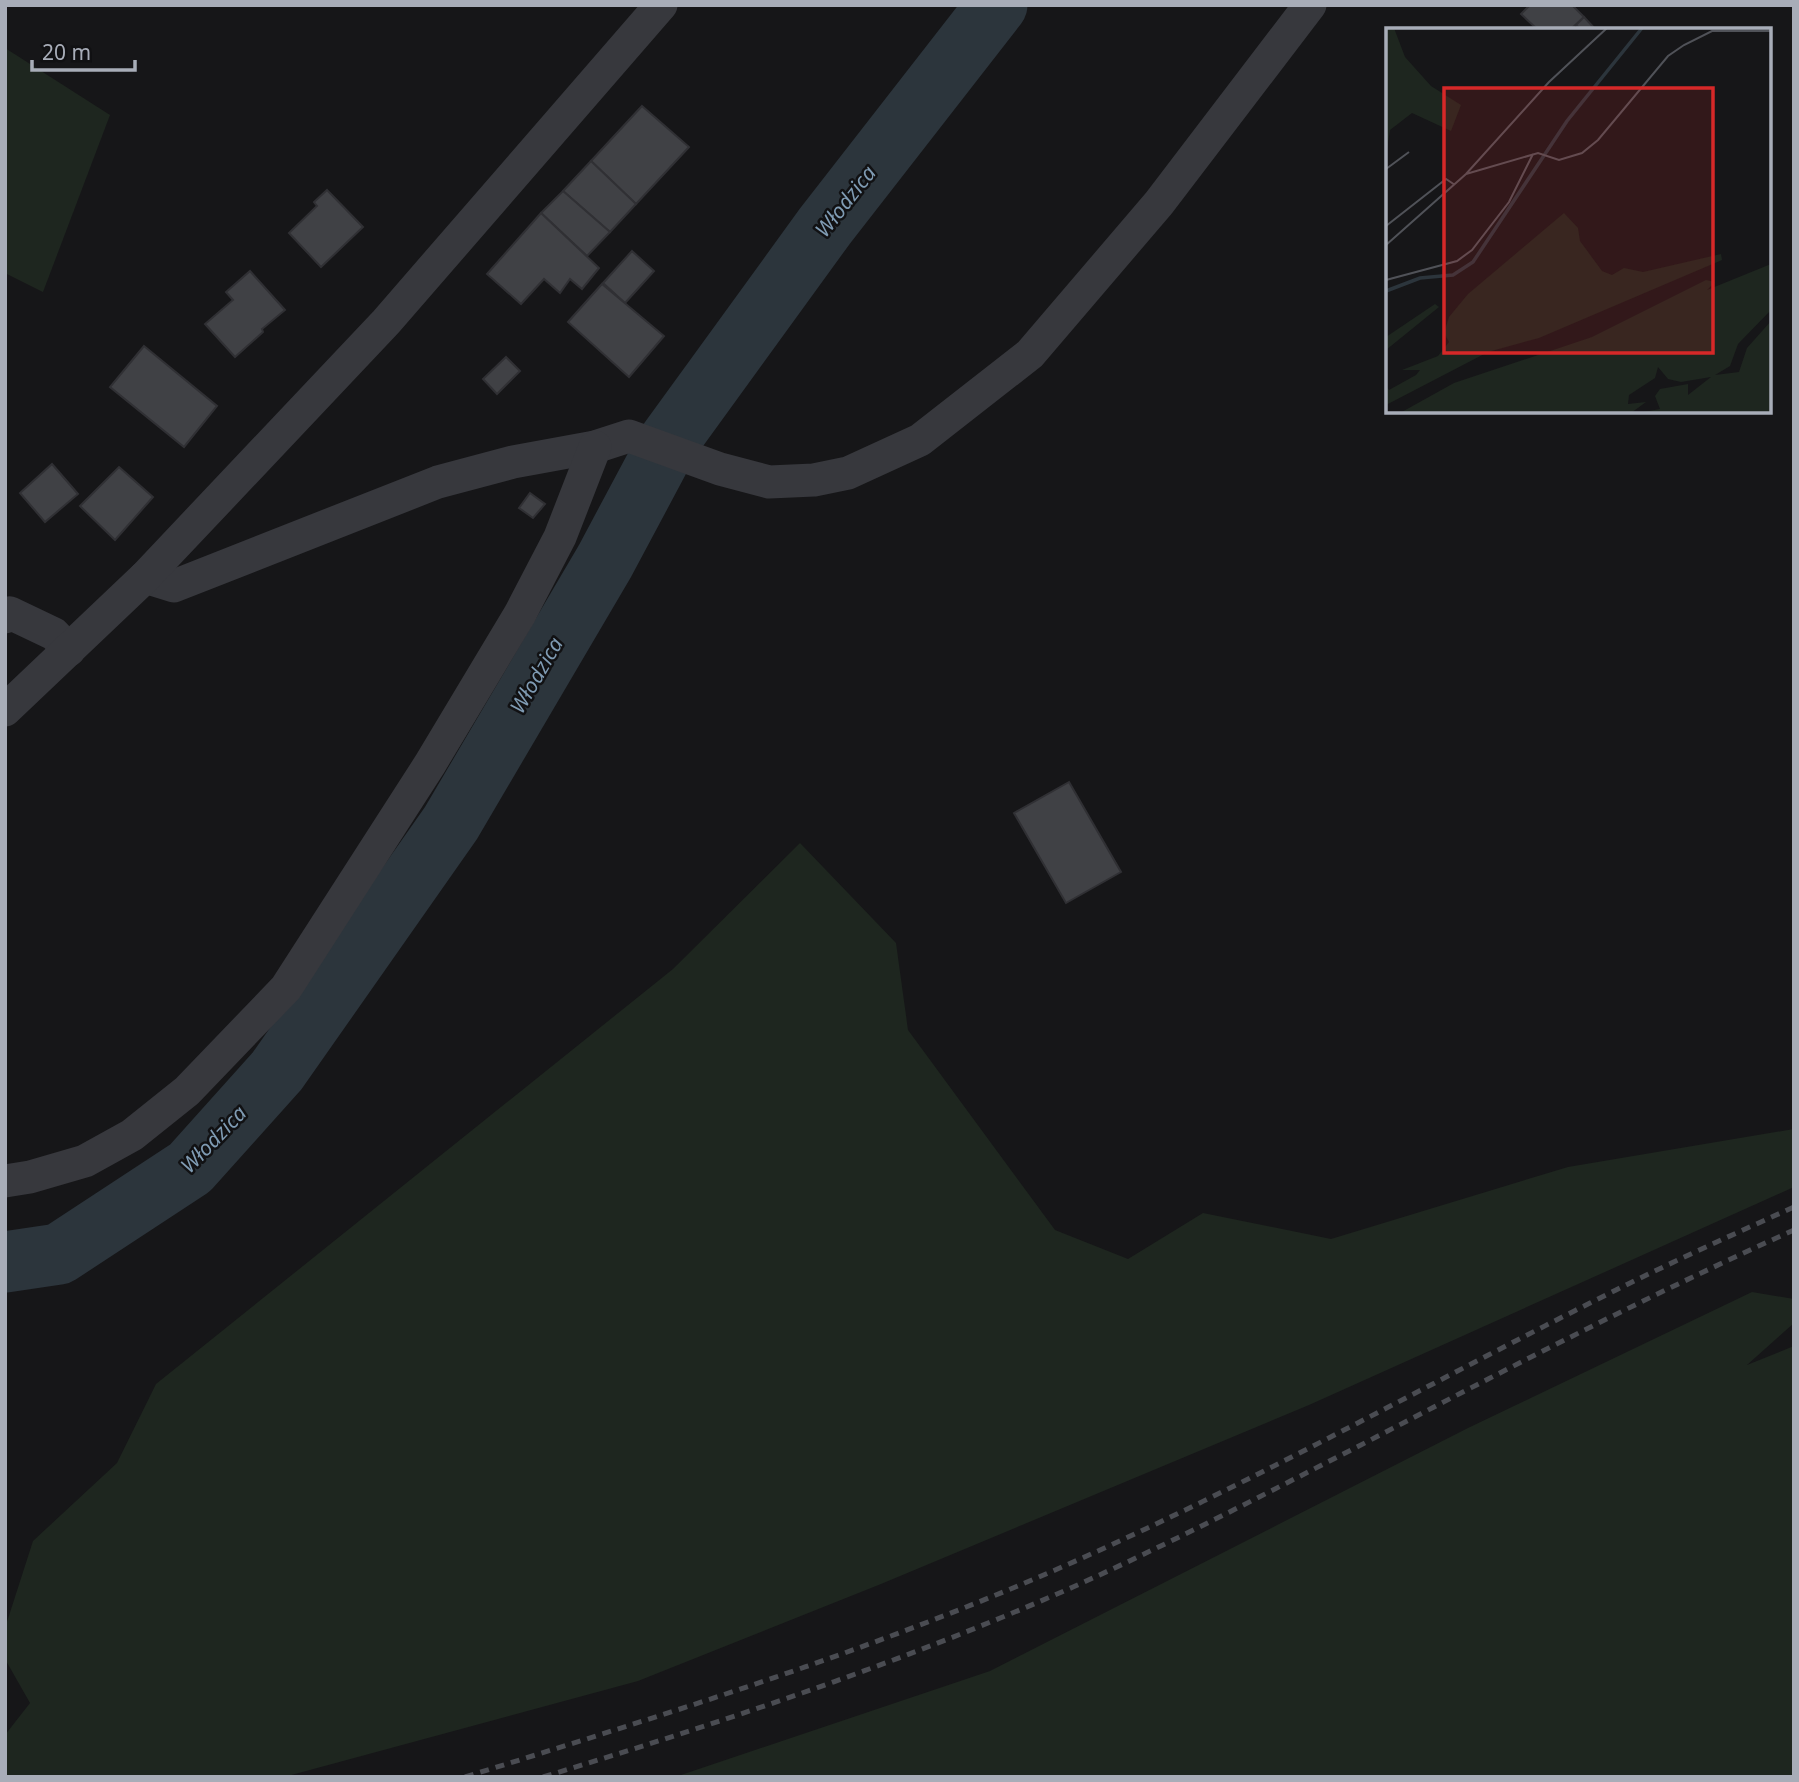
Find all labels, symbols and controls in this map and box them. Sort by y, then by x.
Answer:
scale bar [32,28,135,72]
inset map [1386,28,1771,413]
text: 20 m [42,38,91,66]
water label: Włodzica [808,159,882,243]
water label: Włodzica [503,632,569,718]
water label: Włodzica [174,1099,252,1179]

